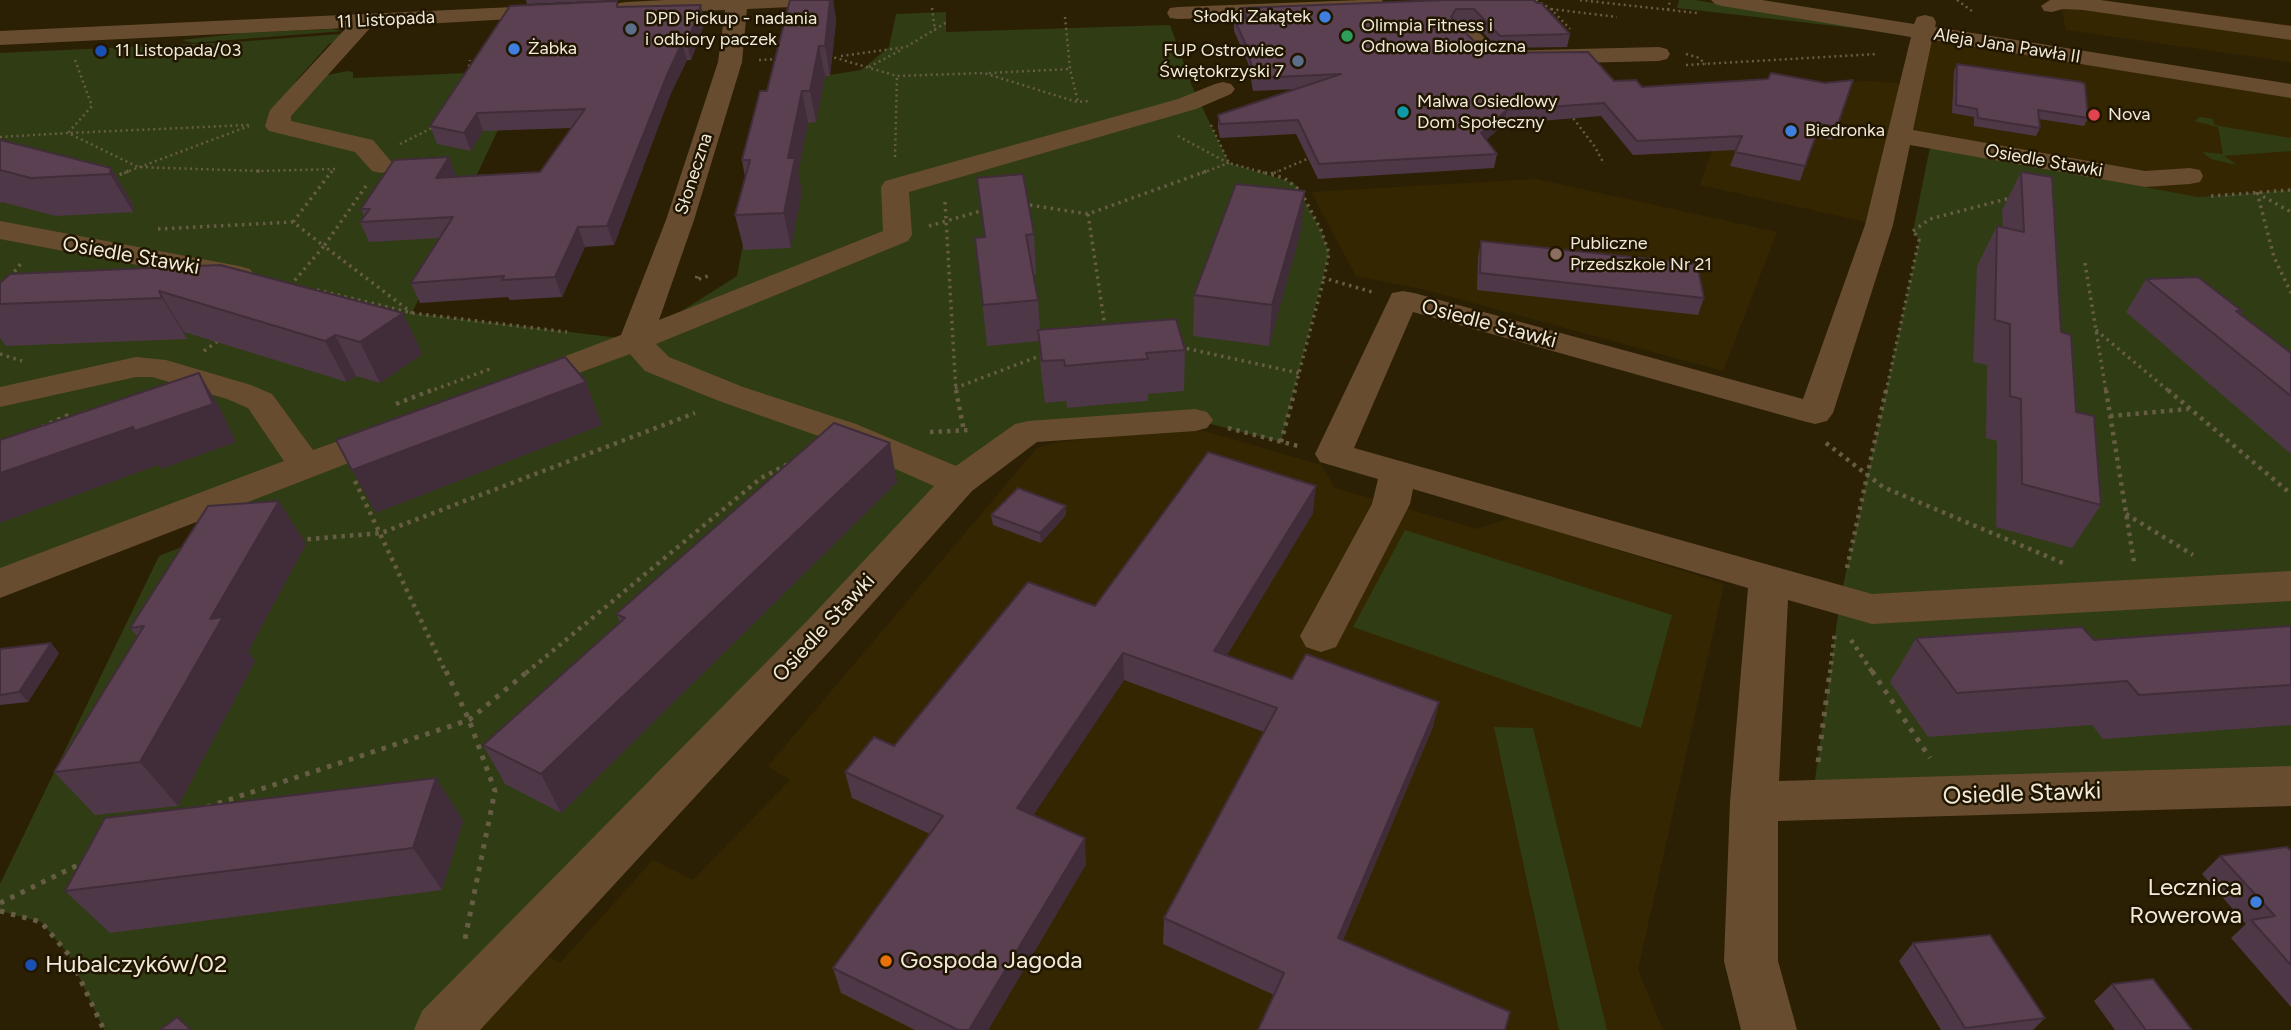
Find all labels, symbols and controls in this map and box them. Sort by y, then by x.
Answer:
place label: Słodki Zakątek [1193,6,1311,28]
street label: 11 Listopada [337,7,435,33]
place label: DPD Pickup - nadania i odbiory paczek [645,8,817,50]
marker: Słodki Zakątek [1317,9,1333,25]
place label: Olimpia Fitness i Odnowa Biologiczna [1361,15,1526,58]
marker: DPD Pickup - nadania i odbiory paczek [623,21,639,37]
street label: Aleja Jana Pawła II [1932,24,2082,68]
marker: Olimpia Fitness i Odnowa Biologiczna [1339,28,1355,44]
place label: Żabka [528,38,577,60]
place label: 11 Listopada/03 [115,40,241,62]
place label: FUP Ostrowiec Świętokrzyski 7 [1159,40,1284,82]
marker: Żabka [506,41,522,57]
marker: 11 Listopada/03 [93,43,109,59]
marker: FUP Ostrowiec Świętokrzyski 7 [1290,53,1306,69]
place label: Malwa Osiedlowy Dom Społeczny [1417,91,1558,134]
marker: Malwa Osiedlowy Dom Społeczny [1395,104,1411,120]
place label: Nova [2108,104,2150,126]
marker: Nova [2086,107,2102,123]
place label: Biedronka [1805,120,1885,142]
marker: Biedronka [1783,123,1799,139]
street label: Słoneczna [671,131,717,217]
street label: Osiedle Stawki [1984,140,2104,182]
street label: Osiedle Stawki [60,232,202,280]
place label: Publiczne Przedszkole Nr 21 [1570,233,1712,276]
marker: Publiczne Przedszkole Nr 21 [1548,246,1564,262]
street label: Osiedle Stawki [1419,294,1559,354]
street label: Osiedle Stawki [767,569,881,687]
street label: Osiedle Stawki [1942,777,2102,811]
place label: Lecznica Rowerowa [2129,874,2242,930]
marker: Lecznica Rowerowa [2248,894,2264,910]
place label: Gospoda Jagoda [900,947,1083,975]
place label: Hubalczyków/02 [45,951,227,979]
marker: Gospoda Jagoda [878,953,894,969]
marker: Hubalczyków/02 [23,957,39,973]

